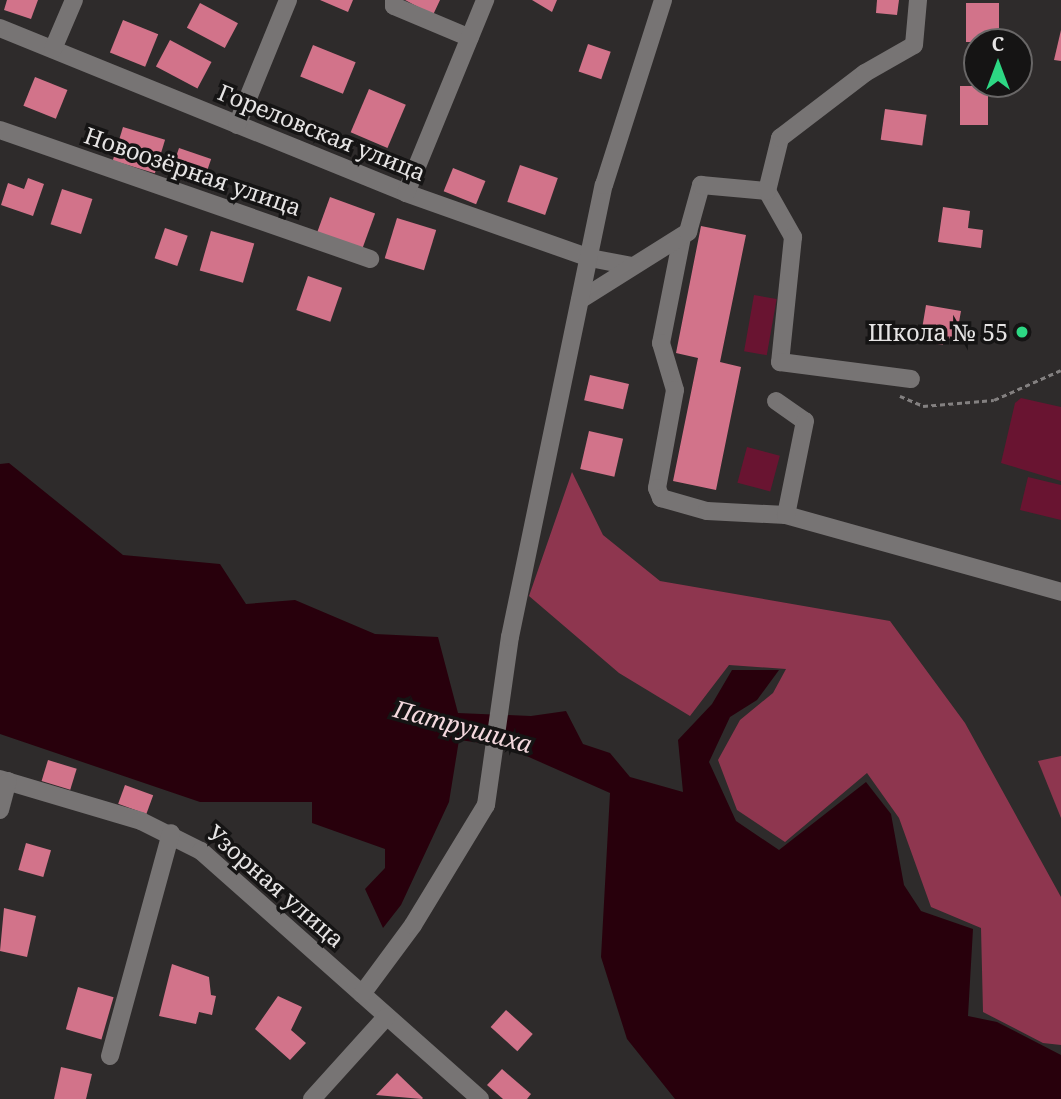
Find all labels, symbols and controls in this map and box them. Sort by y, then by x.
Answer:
north arrow [963,28,1033,98]
text: С [992,31,1004,57]
street label: Гореловская улица [214,78,430,186]
street label: Новоозёрная улица [81,121,305,221]
place label: Школа № 55 [868,318,1008,346]
marker: Школа № 55 [1014,324,1030,340]
water label: Патрушиха [391,694,535,758]
street label: Узорная улица [202,819,350,953]

